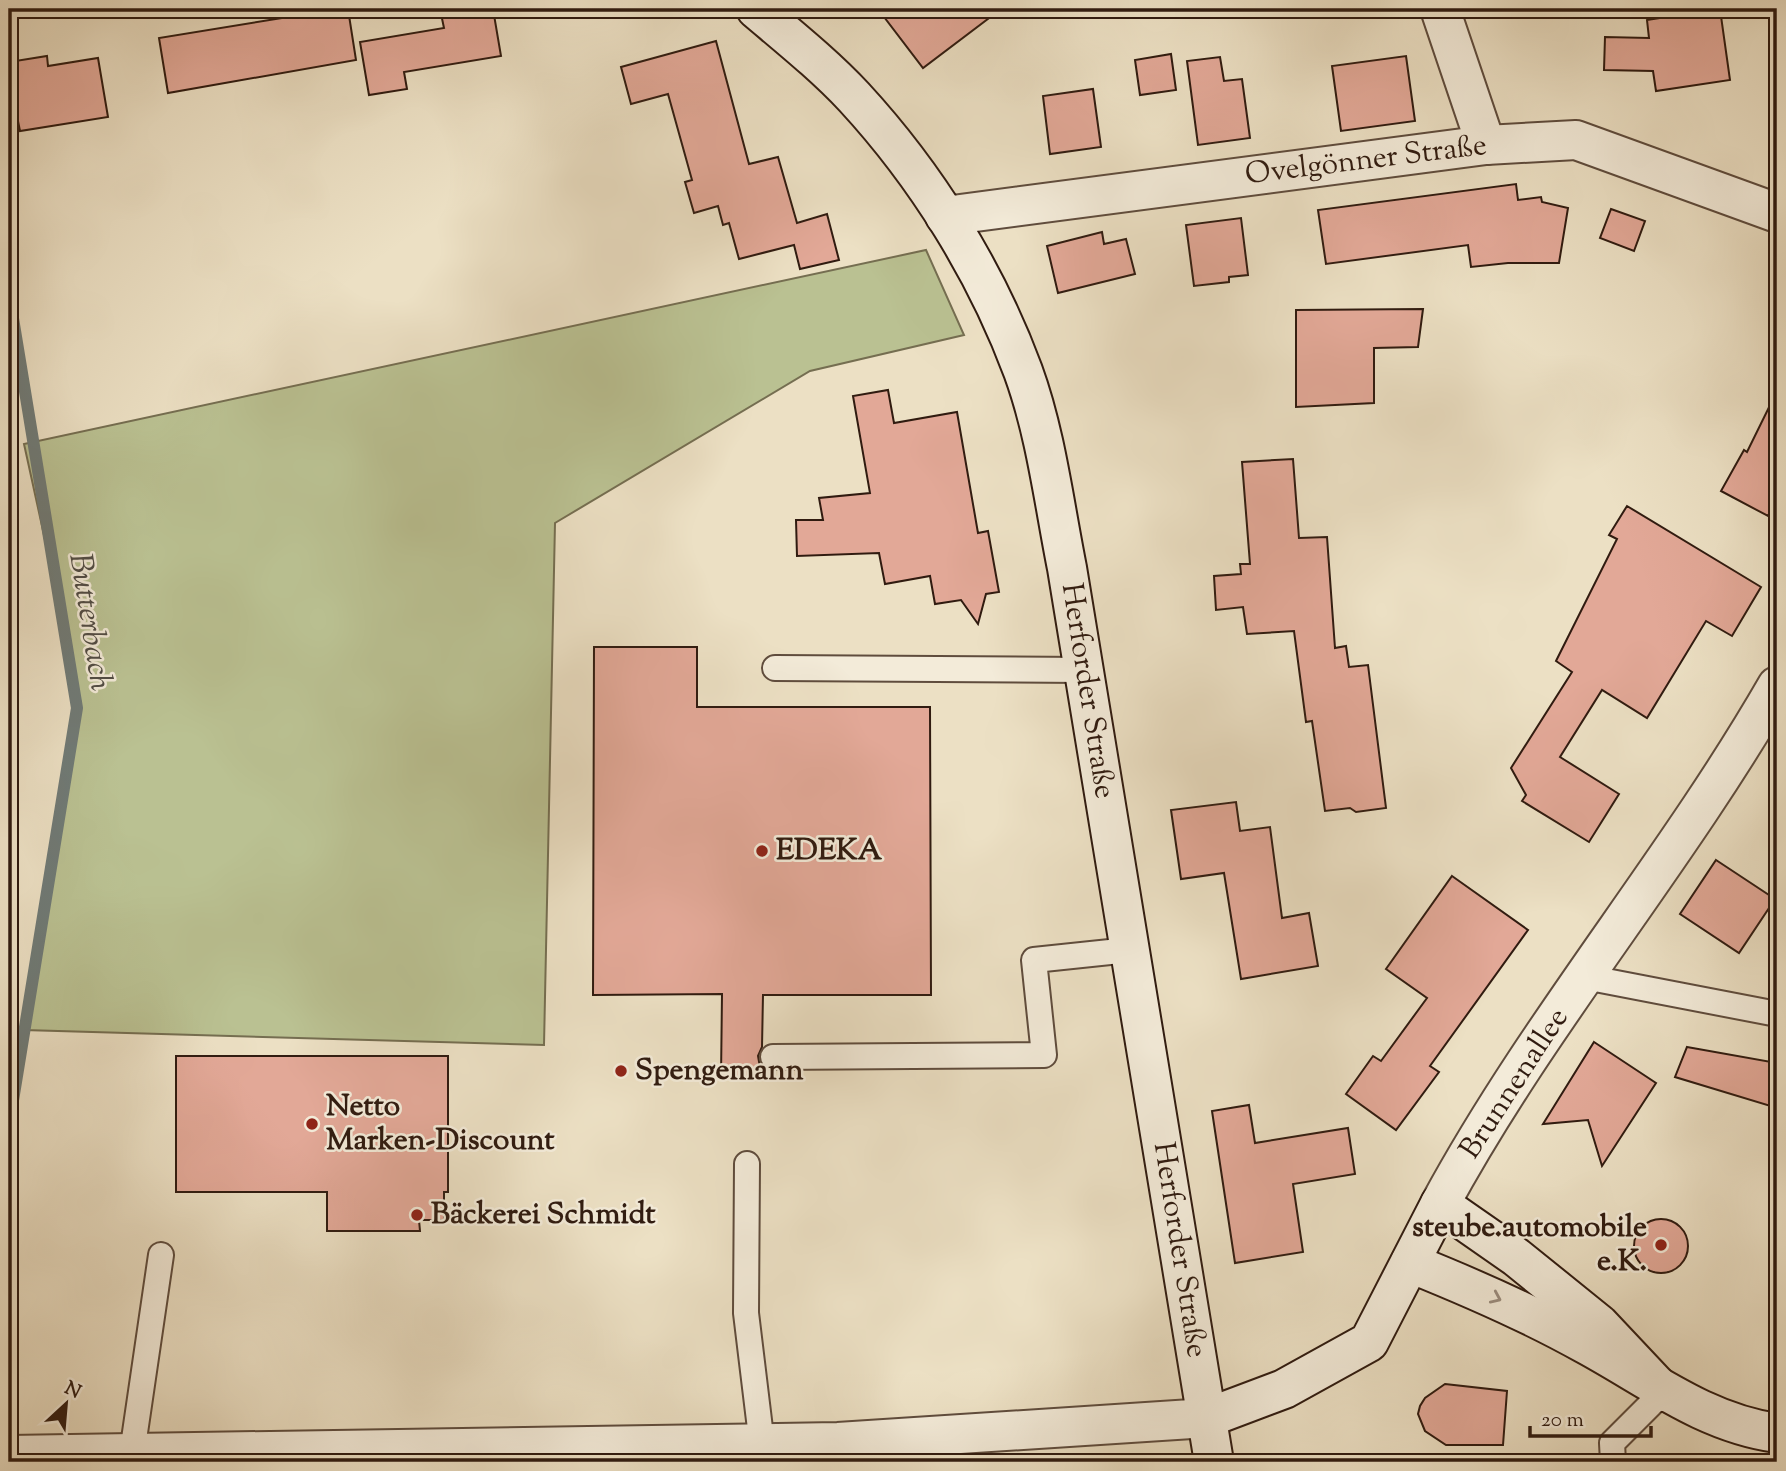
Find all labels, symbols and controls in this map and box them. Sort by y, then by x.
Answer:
street label: Ovelgönner Straße [1243,125,1489,197]
water label: Butterbach [55,550,123,694]
street label: Herforder Straße [1049,580,1125,802]
place label: EDEKA [776,830,883,873]
marker: EDEKA [754,843,770,859]
street label: Brunnenallee [1450,1000,1580,1168]
place label: Spengemann [635,1050,804,1093]
marker: Spengemann [613,1063,629,1079]
place label: Netto Marken-Discount [326,1086,555,1163]
marker: Netto Marken-Discount [304,1116,320,1132]
street label: Herforder Straße [1141,1139,1217,1361]
place label: Bäckerei Schmidt [431,1194,656,1237]
marker: Bäckerei Schmidt [409,1207,425,1223]
place label: steube.automobile e.K. [1412,1207,1647,1284]
marker: steube.automobile e.K. [1653,1237,1669,1253]
one-way arrow [1489,1289,1501,1303]
north arrow [32,1370,102,1440]
text: N [60,1376,85,1406]
scale bar [1530,1394,1651,1438]
text: 20 m [1541,1406,1584,1436]

